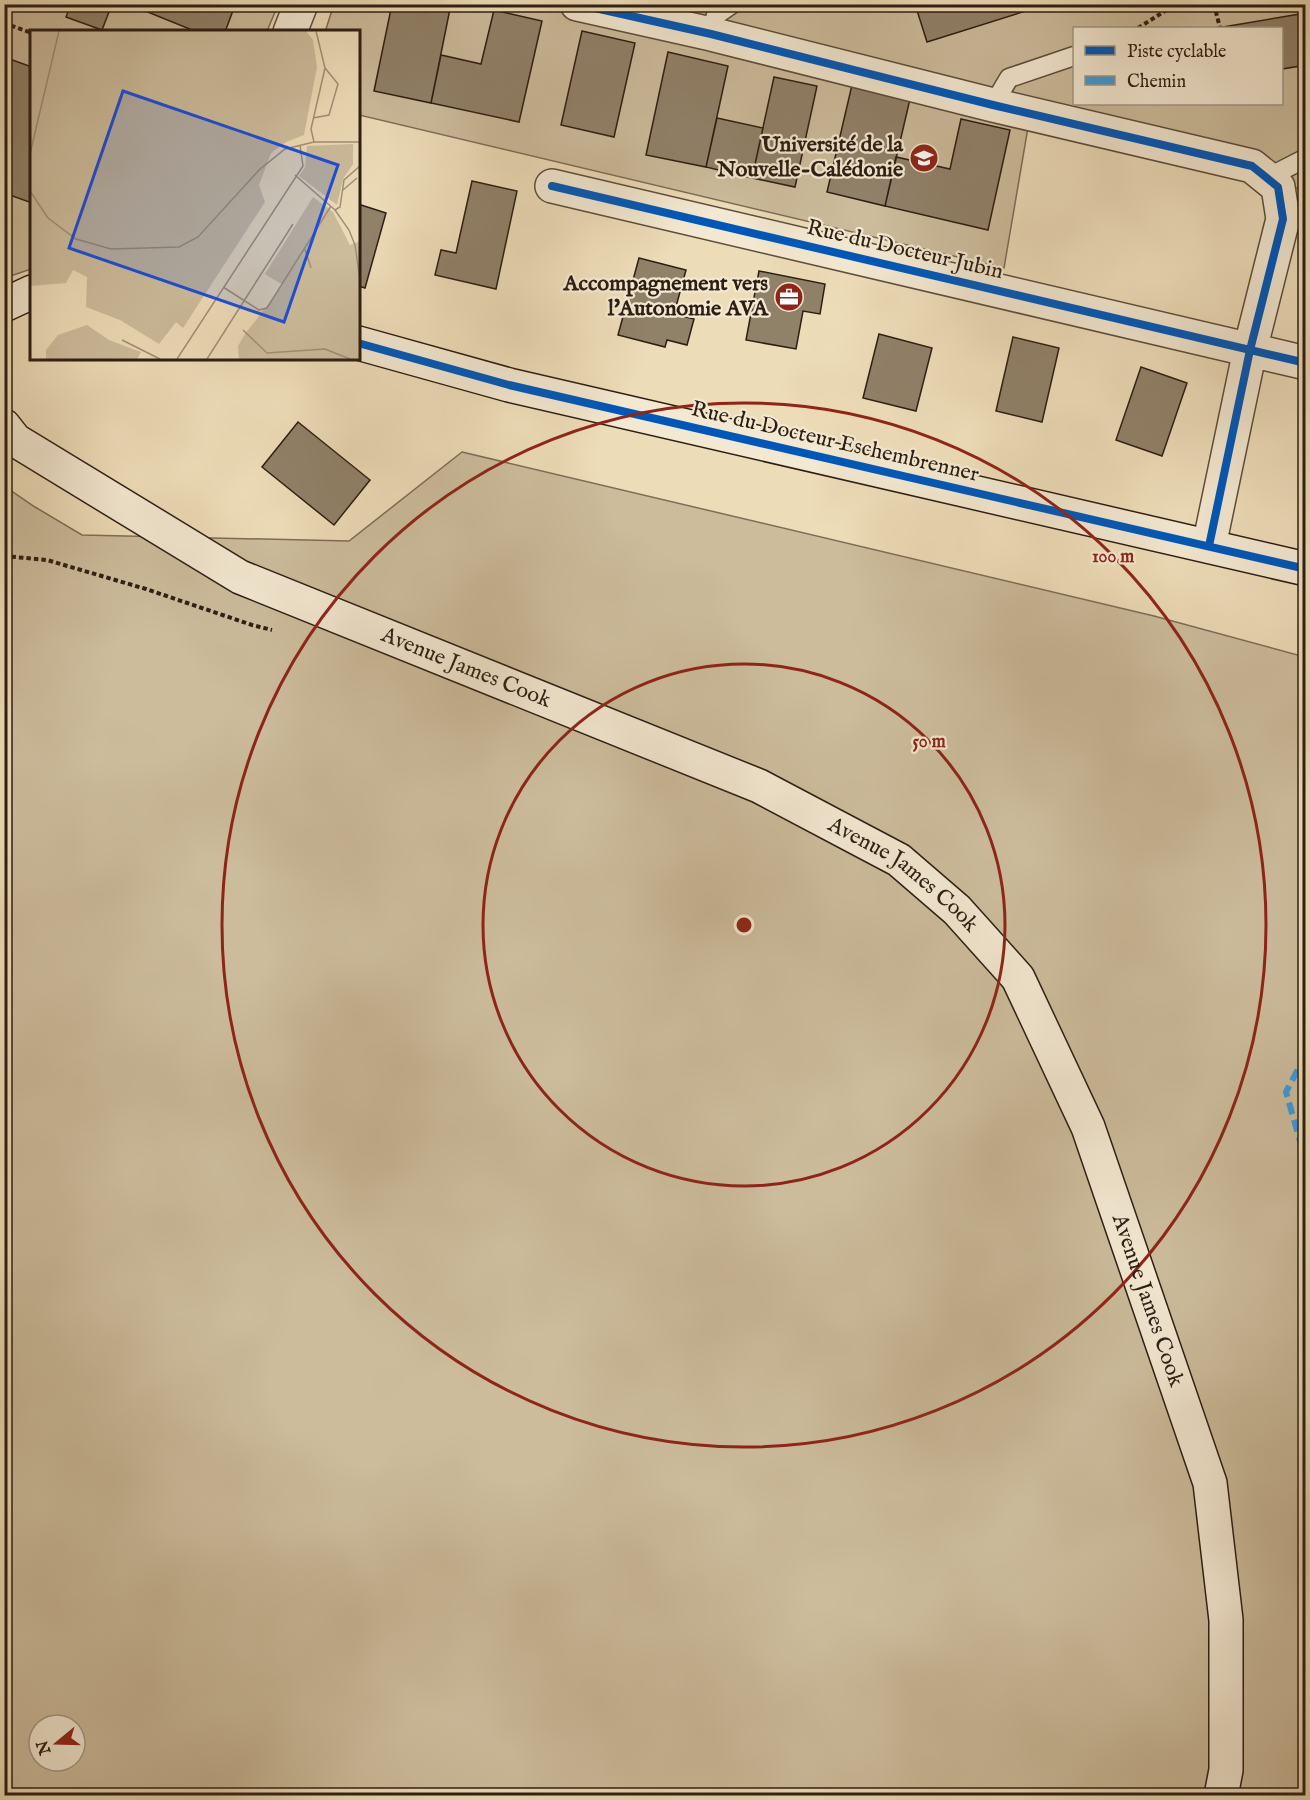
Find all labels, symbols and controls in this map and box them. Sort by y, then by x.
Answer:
legend [1073,27,1283,105]
inset map [30,30,360,360]
text: Piste cyclable [1127,41,1226,64]
text: Chemin [1127,71,1186,94]
place label: Université de la Nouvelle-Calédonie [716,131,903,184]
school or university icon: Université de la Nouvelle-Calédonie [908,142,940,174]
street label: Rue du Docteur Jubin [804,214,1006,286]
place label: Accompagnement vers l'Autonomie AVA [563,270,769,323]
office icon: Accompagnement vers l'Autonomie AVA [773,281,805,313]
street label: Rue du Docteur Eschembrenner [688,395,982,489]
text: 100 m [1092,546,1134,569]
street label: Avenue James Cook [376,621,555,715]
text: 50 m [912,731,946,754]
street label: Avenue James Cook [822,810,985,939]
centre of rings [734,915,754,935]
street label: Avenue James Cook [1105,1209,1190,1391]
north arrow [27,1713,87,1773]
text: N [33,1737,57,1758]

